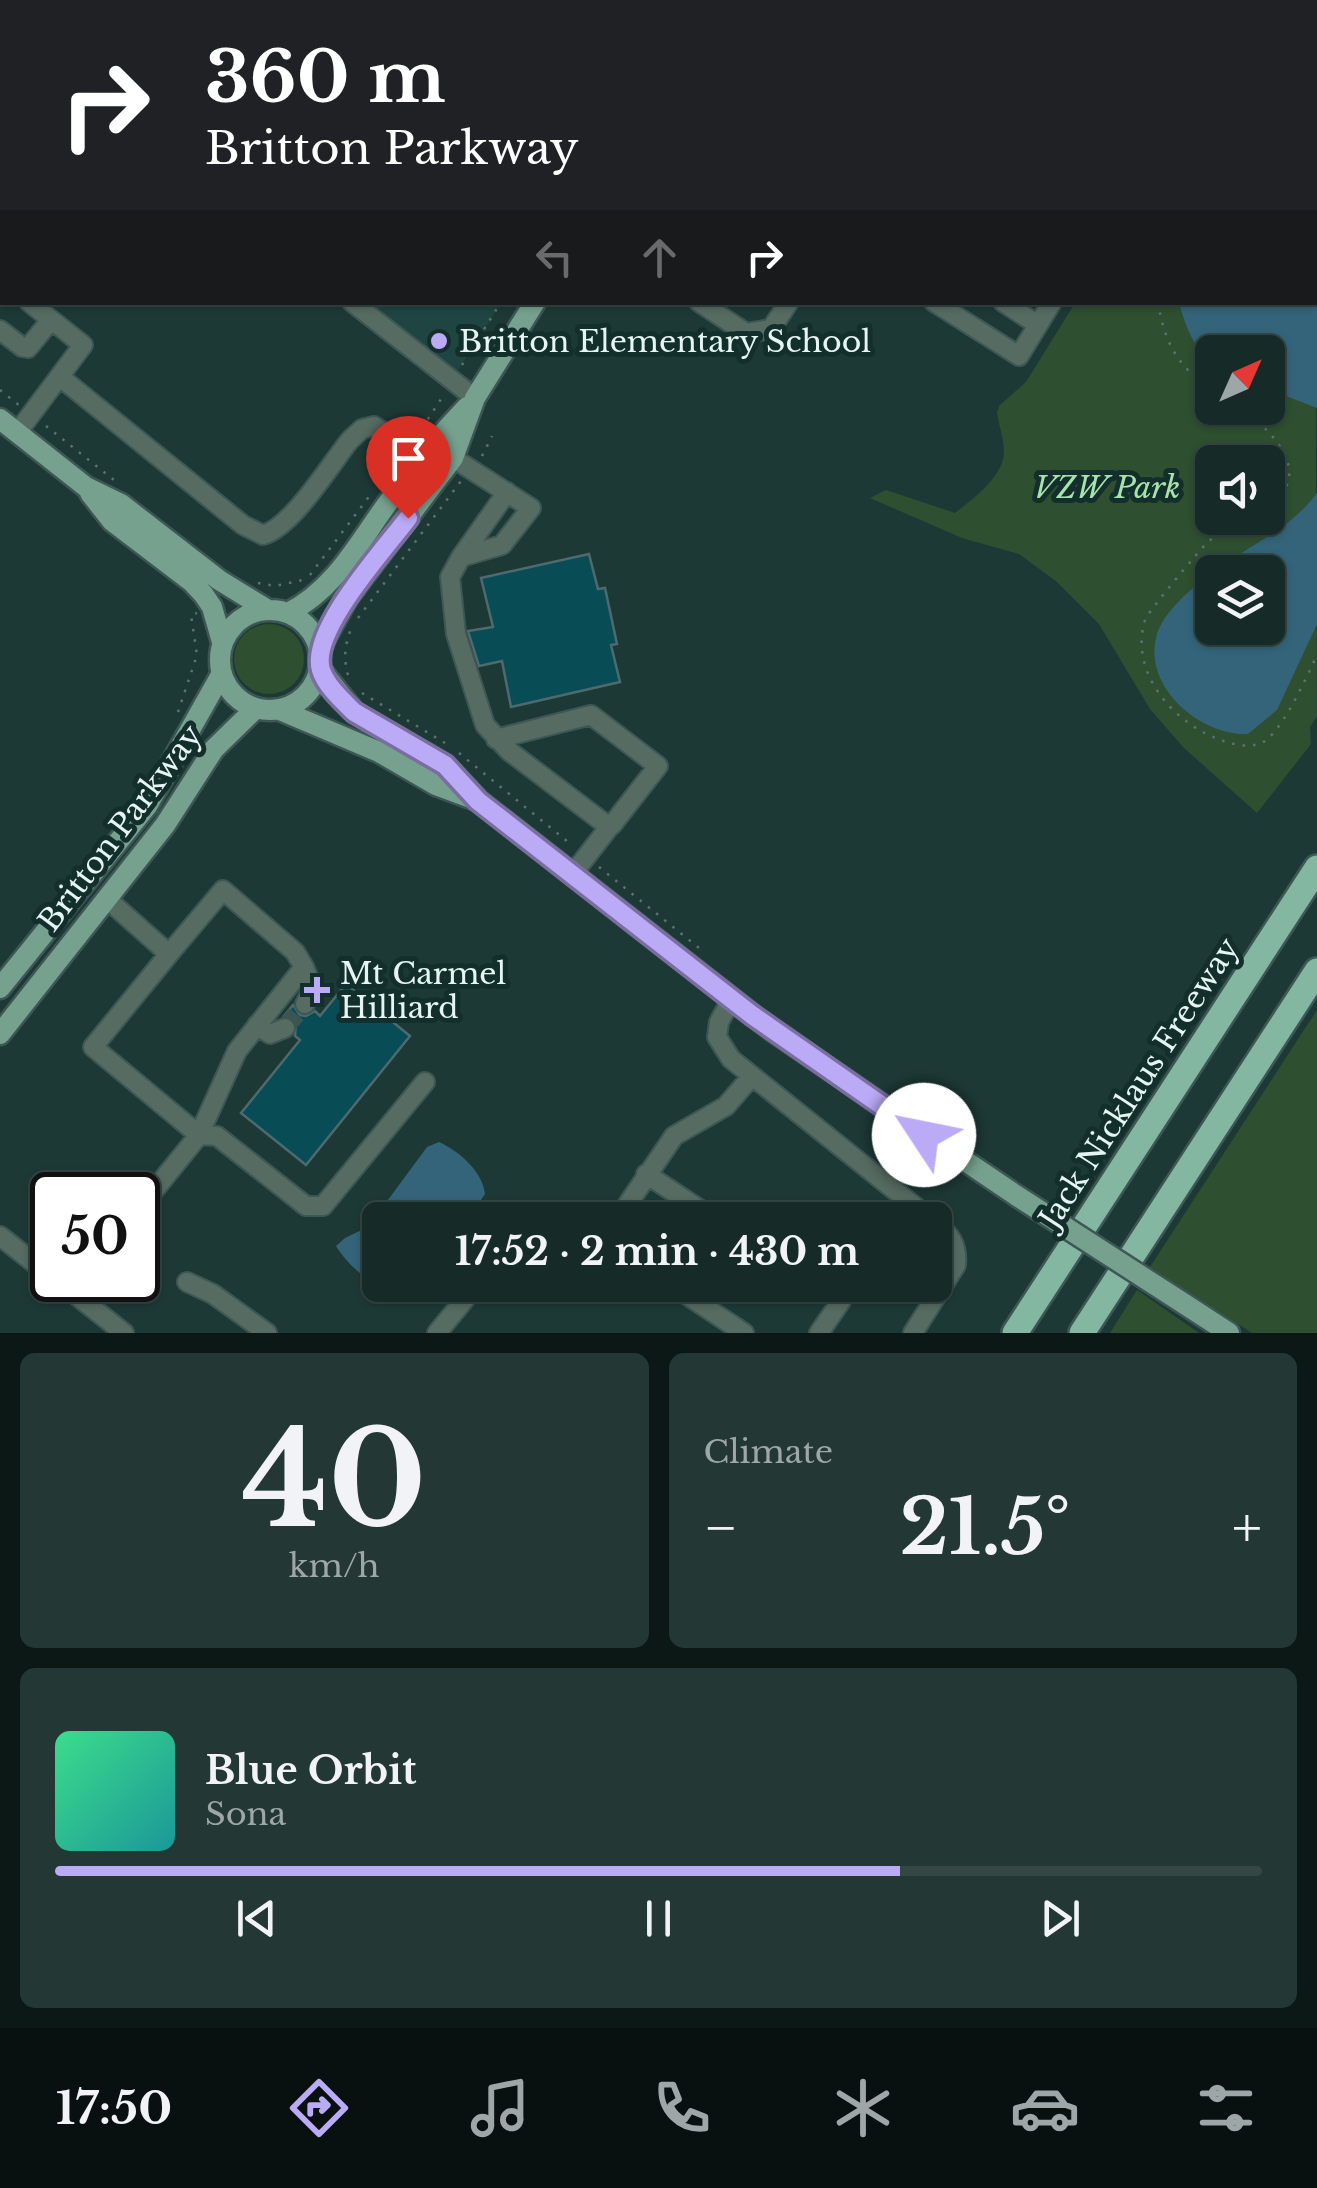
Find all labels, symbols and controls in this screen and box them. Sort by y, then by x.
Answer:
text: 360 m [205,34,446,121]
icon: right [40,40,170,170]
text: Britton Parkway [205,120,579,176]
icon: left [527,230,582,285]
icon: ahead [632,230,687,285]
icon: right [737,230,792,285]
place label: Britton Elementary School [459,323,871,360]
marker: Britton Elementary School [428,330,450,352]
north arrow [1195,335,1285,425]
map controls [1195,335,1285,645]
pin [366,416,451,519]
icon: arrive [381,431,436,486]
button: sound [1195,445,1285,535]
park label: VZW Park [1034,469,1180,506]
button: layers [1195,555,1285,645]
street label: Britton Parkway [30,717,210,939]
street label: Jack Nicklaus Freeway [1029,931,1247,1238]
place label: Mt Carmel Hilliard [340,955,506,1026]
marker: Mt Carmel Hilliard [304,977,330,1003]
position arrow [872,1083,976,1187]
speed limit sign: 50 [30,1172,160,1302]
text: 17:52 · 2 min · 430 m [455,1228,859,1275]
text: 40 [242,1400,426,1561]
text: Climate [704,1432,833,1472]
text: 21.5° [900,1481,1070,1574]
text: − [704,1494,738,1562]
text: + [1232,1494,1262,1562]
text: km/h [289,1546,380,1586]
text: Blue Orbit [205,1747,416,1794]
text: Sona [205,1794,286,1834]
icon: previous [229,1891,284,1946]
icon: pause [631,1891,686,1946]
icon: next [1033,1891,1088,1946]
icon: directions [284,2073,354,2143]
icon: music [465,2073,535,2143]
icon: phone [647,2073,717,2143]
icon: climate [828,2073,898,2143]
icon: car [1010,2073,1080,2143]
icon: filters [1191,2073,1261,2143]
text: 17:50 [56,2080,172,2136]

